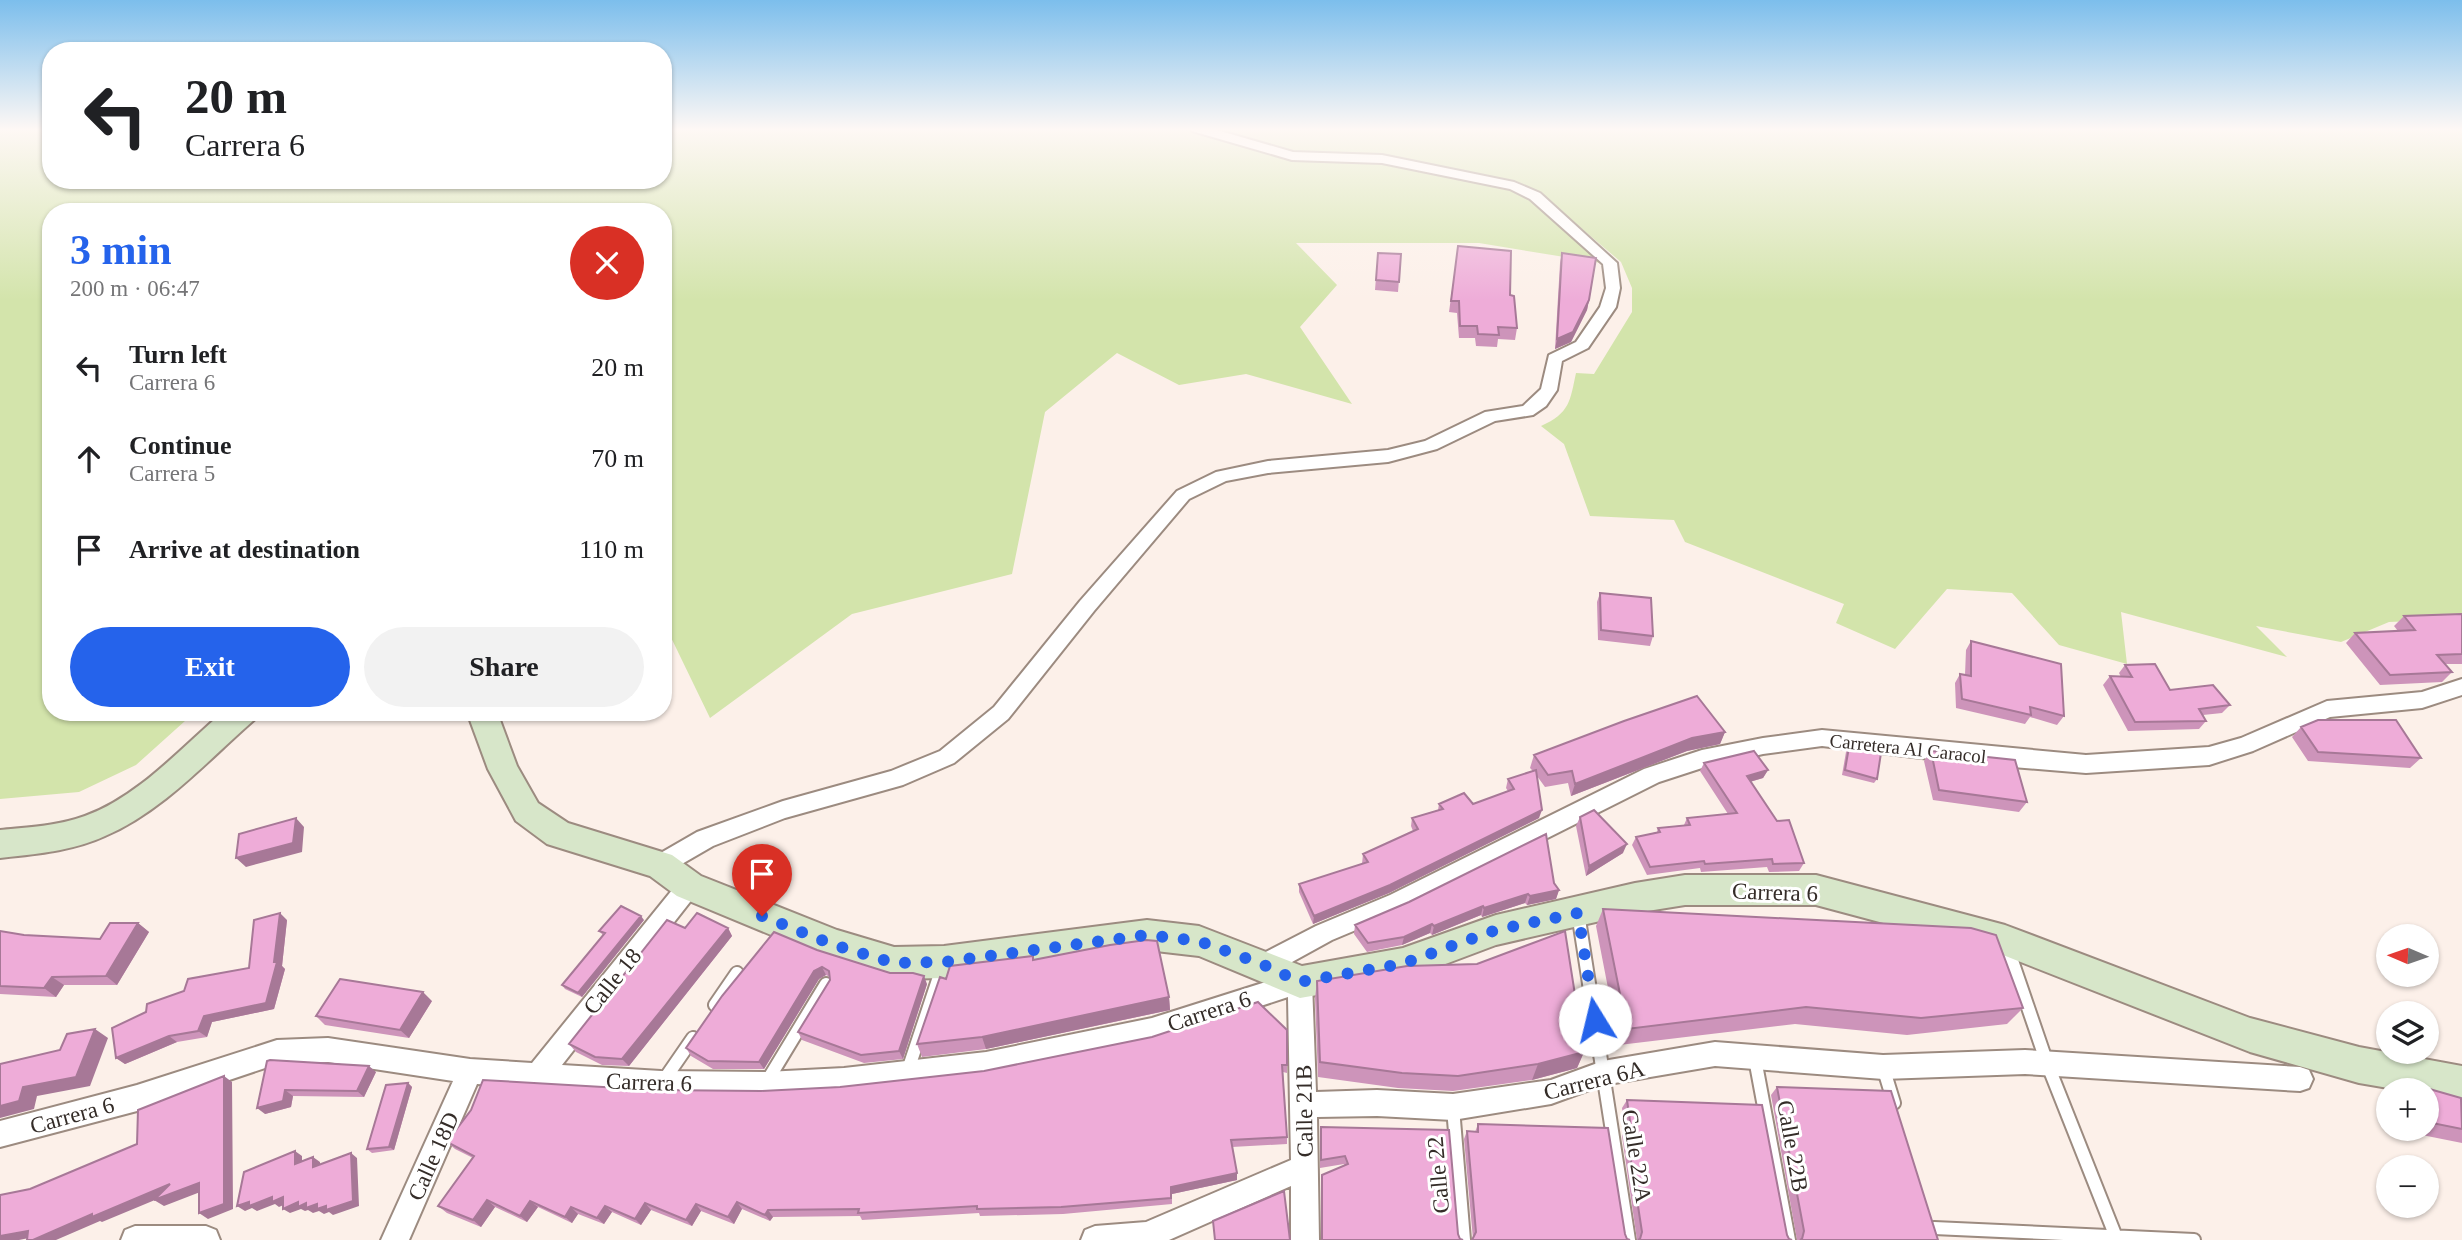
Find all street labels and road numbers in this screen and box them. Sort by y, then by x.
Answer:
street label: Carretera Al Caracol [1829,730,1987,767]
street label: Carrera 6 [1731,879,1818,906]
street label: Calle 18 [578,943,646,1019]
street label: Carrera 6 [1164,986,1254,1037]
street label: Carrera 6A [1541,1056,1647,1105]
street label: Calle 21B [1291,1064,1318,1158]
street label: Carrera 6 [605,1069,692,1096]
street label: Carrera 6 [27,1092,117,1139]
street label: Calle 22B [1772,1098,1813,1194]
street label: Calle 18D [403,1108,464,1204]
street label: Calle 22A [1617,1108,1656,1205]
street label: Calle 22 [1423,1135,1454,1215]

